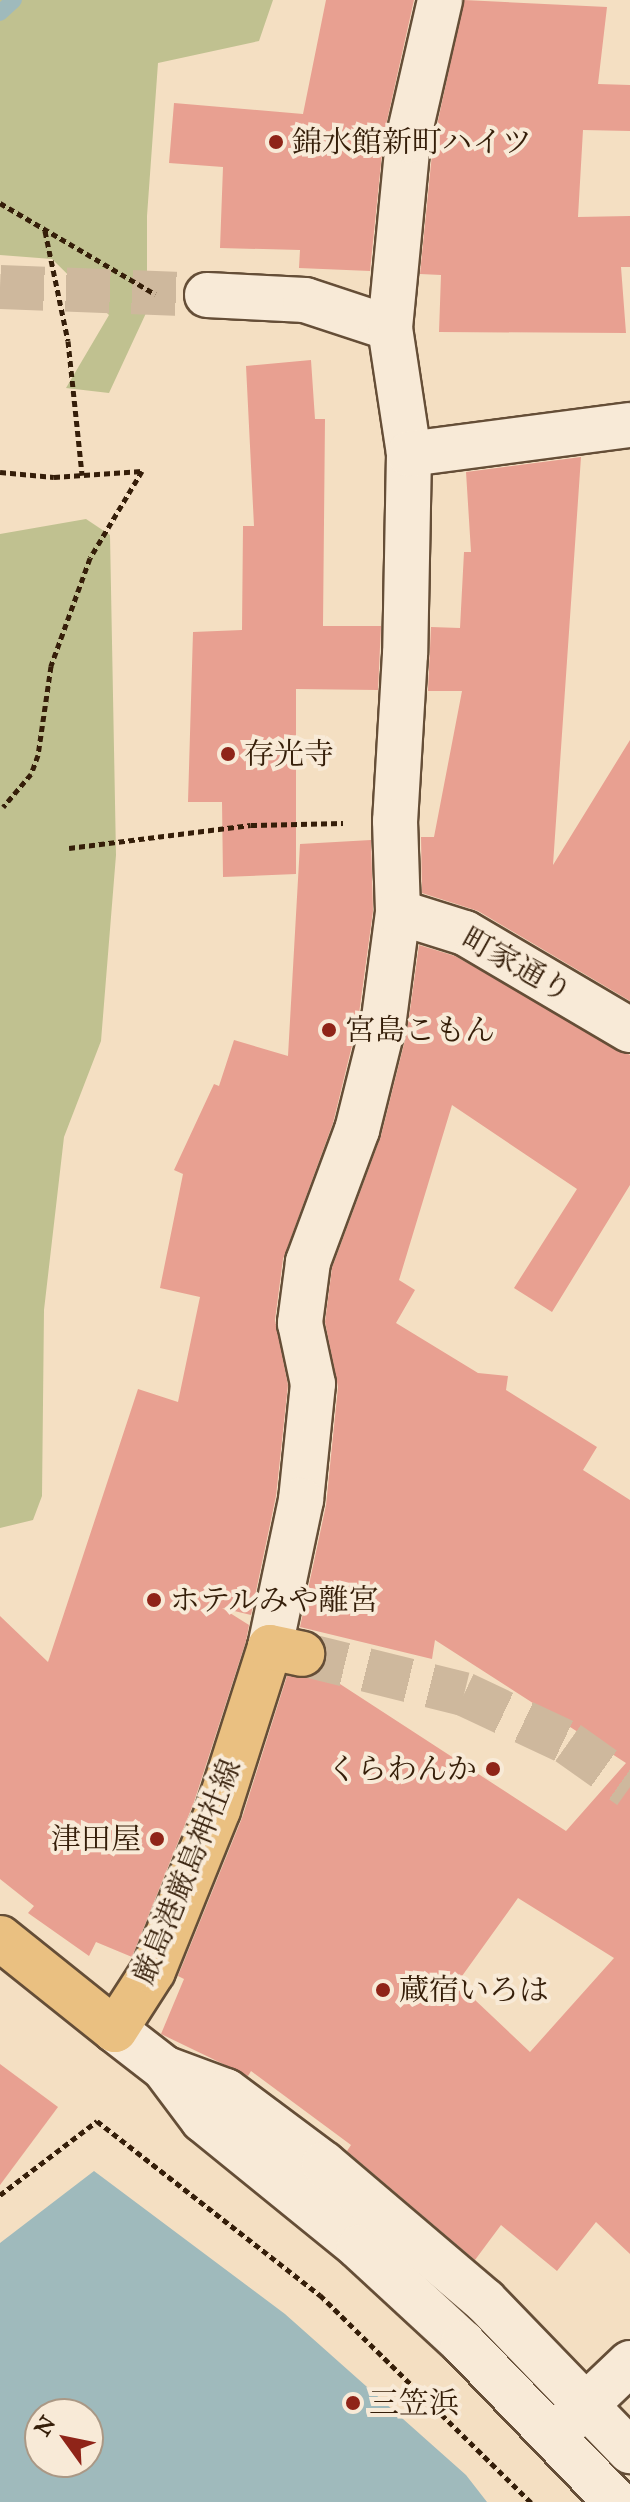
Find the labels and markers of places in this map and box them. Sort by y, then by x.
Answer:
place label: 錦水館新町ハイツ [292,124,532,160]
marker: 錦水館新町ハイツ [267,133,285,151]
place label: 存光寺 [244,736,334,772]
marker: 存光寺 [219,745,237,763]
place label: 宮島こもん [345,1012,495,1048]
marker: 宮島こもん [320,1021,338,1039]
place label: ホテルみや離宮 [170,1582,380,1618]
marker: ホテルみや離宮 [145,1591,163,1609]
place label: くらわんか [327,1751,477,1787]
marker: くらわんか [484,1760,502,1778]
place label: 津田屋 [51,1821,141,1857]
marker: 津田屋 [148,1830,166,1848]
place label: 蔵宿いろは [399,1972,549,2008]
marker: 蔵宿いろは [374,1981,392,1999]
place label: 三笠浜 [369,2385,459,2421]
marker: 三笠浜 [344,2394,362,2412]

